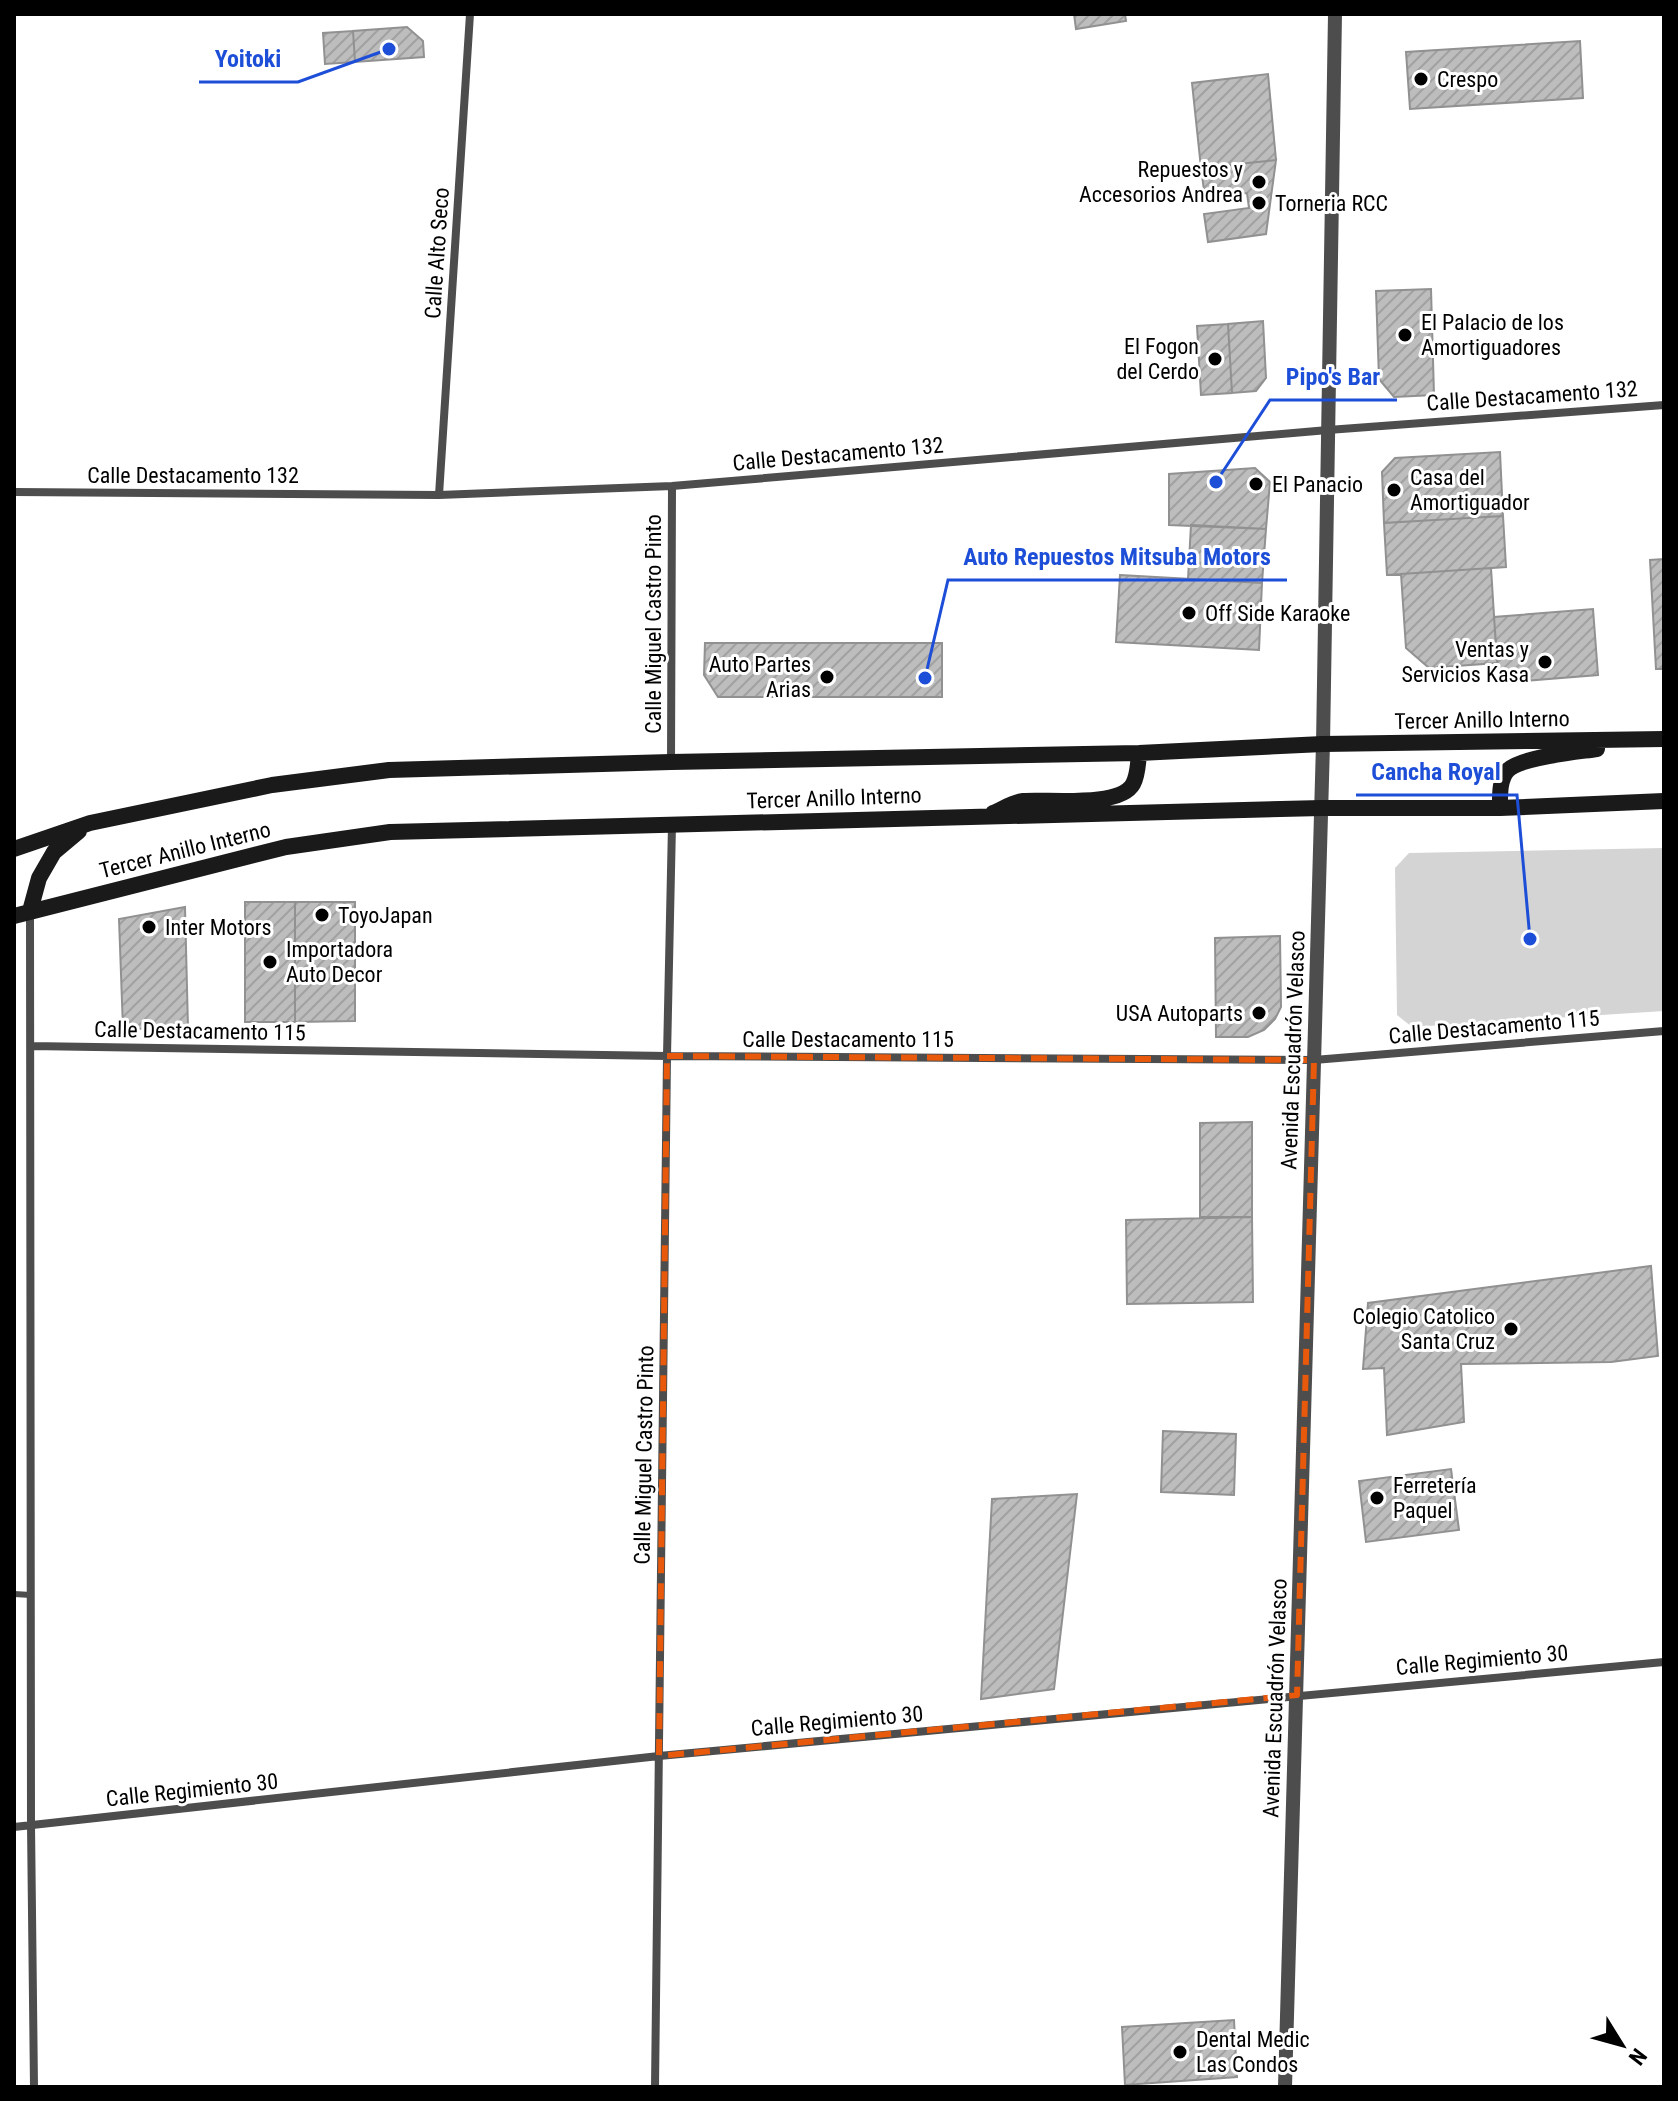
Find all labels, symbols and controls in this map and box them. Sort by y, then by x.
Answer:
callout: Yoitoki [199,34,298,82]
text: Yoitoki [215,45,281,73]
place label: Crespo [1437,67,1498,92]
marker: Crespo [1412,70,1430,88]
place label: Repuestos y Accesorios Andrea [1079,157,1243,207]
marker: Repuestos y Accesorios Andrea [1250,173,1268,191]
street label: Calle Alto Seco [420,187,454,319]
place label: Torneria RCC [1275,191,1388,216]
marker: Torneria RCC [1250,194,1268,212]
place label: El Palacio de los Amortiguadores [1421,310,1564,360]
marker: El Palacio de los Amortiguadores [1396,326,1414,344]
place label: El Fogon del Cerdo [1116,334,1199,384]
marker: El Fogon del Cerdo [1206,350,1224,368]
callout: Pipo's Bar [1270,352,1397,400]
text: Pipo's Bar [1286,363,1380,391]
street label: Calle Destacamento 132 [1426,376,1638,416]
street label: Calle Destacamento 132 [732,432,944,476]
street label: Calle Destacamento 132 [87,463,299,488]
place label: Casa del Amortiguador [1410,465,1530,515]
place label: El Panacio [1272,472,1363,497]
marker: El Panacio [1247,475,1265,493]
marker: Casa del Amortiguador [1385,481,1403,499]
street label: Calle Miguel Castro Pinto [641,514,666,734]
callout: Auto Repuestos Mitsuba Motors [948,532,1287,580]
text: Auto Repuestos Mitsuba Motors [963,543,1271,571]
place label: Off Side Karaoke [1205,601,1350,626]
marker: Off Side Karaoke [1180,604,1198,622]
place label: Ventas y Servicios Kasa [1401,637,1529,687]
place label: Auto Partes Arias [709,652,811,702]
marker: Ventas y Servicios Kasa [1536,653,1554,671]
marker: Auto Partes Arias [818,668,836,686]
street label: Tercer Anillo Interno [1394,706,1570,734]
callout: Cancha Royal [1356,747,1517,795]
text: Cancha Royal [1371,758,1501,786]
street label: Tercer Anillo Interno [746,782,922,814]
street label: Tercer Anillo Interno [97,817,273,883]
place label: ToyoJapan [338,903,433,928]
marker: ToyoJapan [313,906,331,924]
place label: Inter Motors [165,915,271,940]
marker: Inter Motors [140,918,158,936]
street label: Avenida Escuadrón Velasco [1276,930,1310,1170]
place label: Importadora Auto Decor [286,937,393,987]
marker: Importadora Auto Decor [261,953,279,971]
place label: USA Autoparts [1116,1001,1243,1026]
marker: USA Autoparts [1250,1004,1268,1022]
street label: Calle Destacamento 115 [1388,1005,1600,1049]
street label: Calle Destacamento 115 [94,1017,306,1045]
street label: Calle Destacamento 115 [742,1027,954,1052]
place label: Colegio Catolico Santa Cruz [1352,1304,1495,1354]
marker: Colegio Catolico Santa Cruz [1502,1320,1520,1338]
street label: Calle Miguel Castro Pinto [630,1345,658,1565]
place label: Ferretería Paquel [1393,1473,1476,1523]
marker: Ferretería Paquel [1368,1489,1386,1507]
street label: Avenida Escuadrón Velasco [1258,1578,1292,1818]
street label: Calle Regimiento 30 [1395,1640,1569,1680]
street label: Calle Regimiento 30 [750,1701,924,1741]
street label: Calle Regimiento 30 [105,1769,279,1811]
north arrow [1582,2005,1662,2085]
place label: Dental Medic Las Condos [1196,2027,1310,2077]
marker: Dental Medic Las Condos [1171,2043,1189,2061]
text: N [1624,2044,1652,2070]

